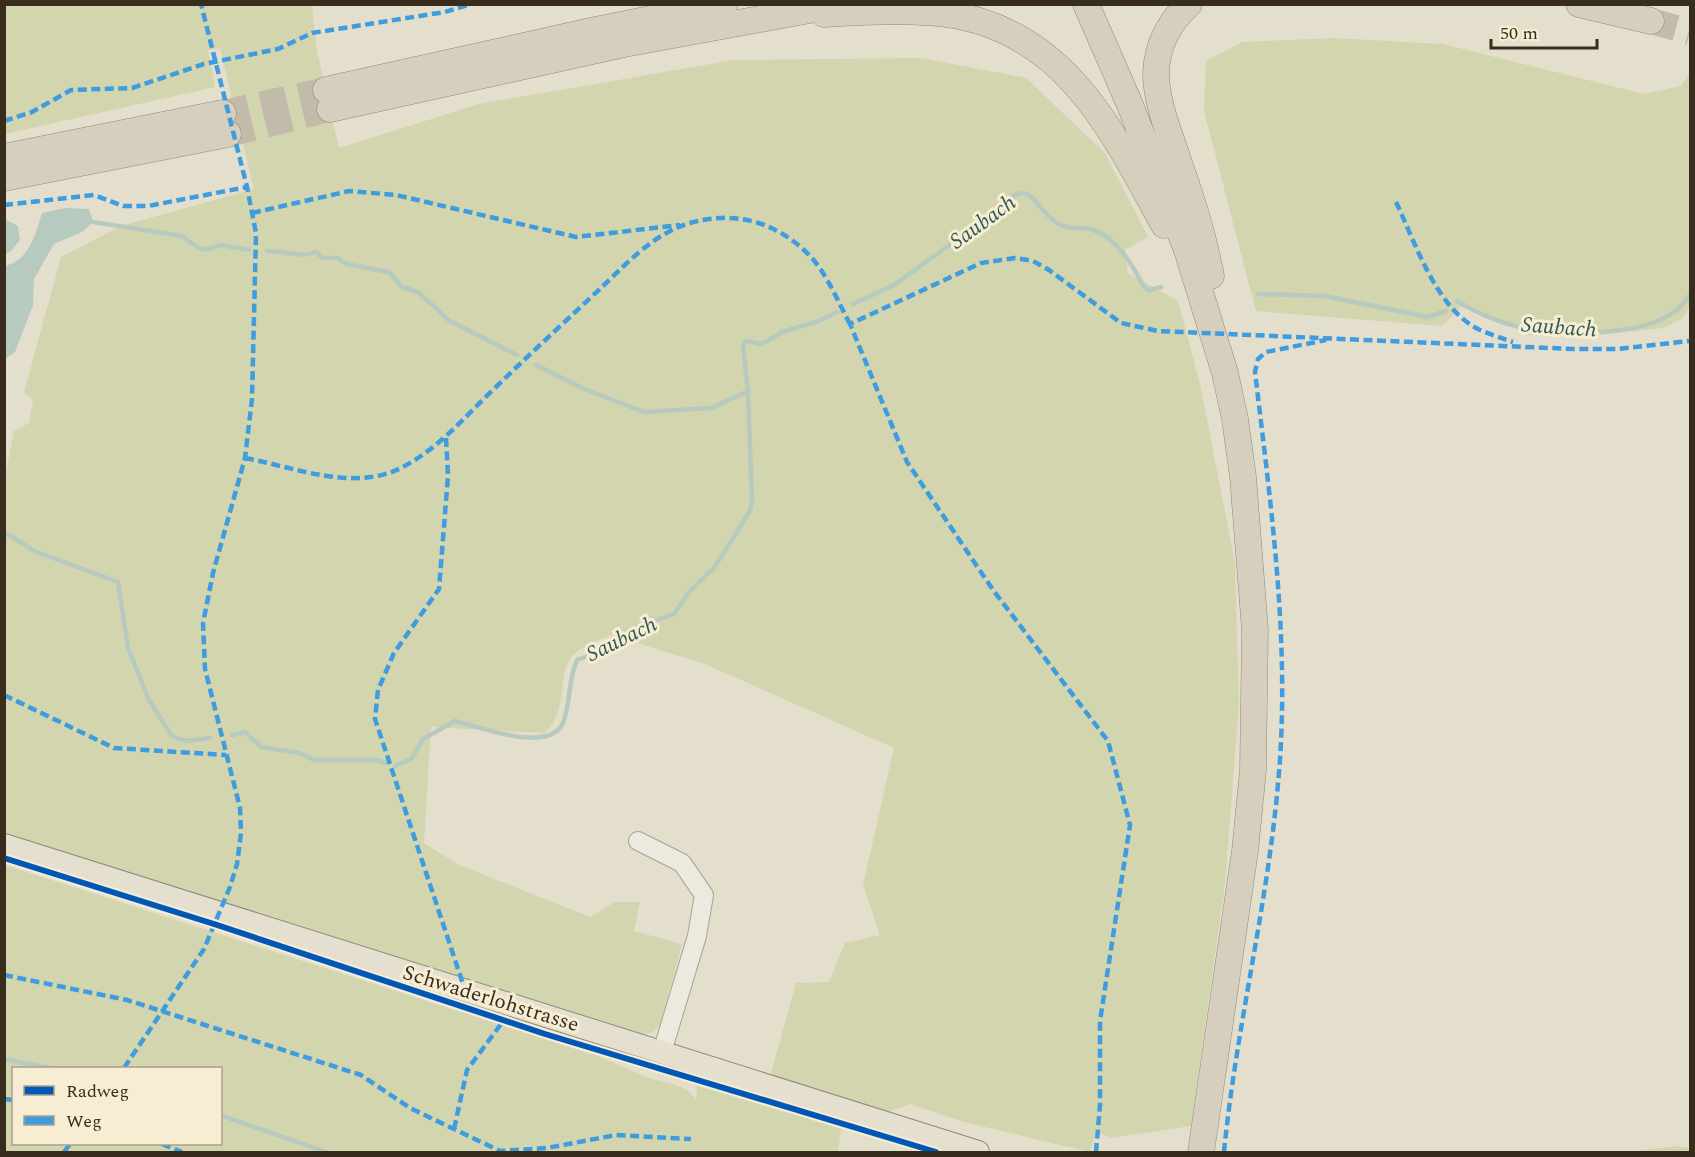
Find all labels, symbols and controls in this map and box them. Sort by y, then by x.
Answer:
scale bar [1491,12,1598,50]
text: 50 m [1500,20,1538,47]
water label: Saubach [943,187,1023,258]
water label: Saubach [1520,308,1598,347]
water label: Saubach [581,608,663,671]
street label: Schwaderlohstrasse [398,957,583,1041]
legend [12,1067,222,1145]
text: Radweg [66,1078,129,1105]
text: Weg [66,1108,102,1135]

